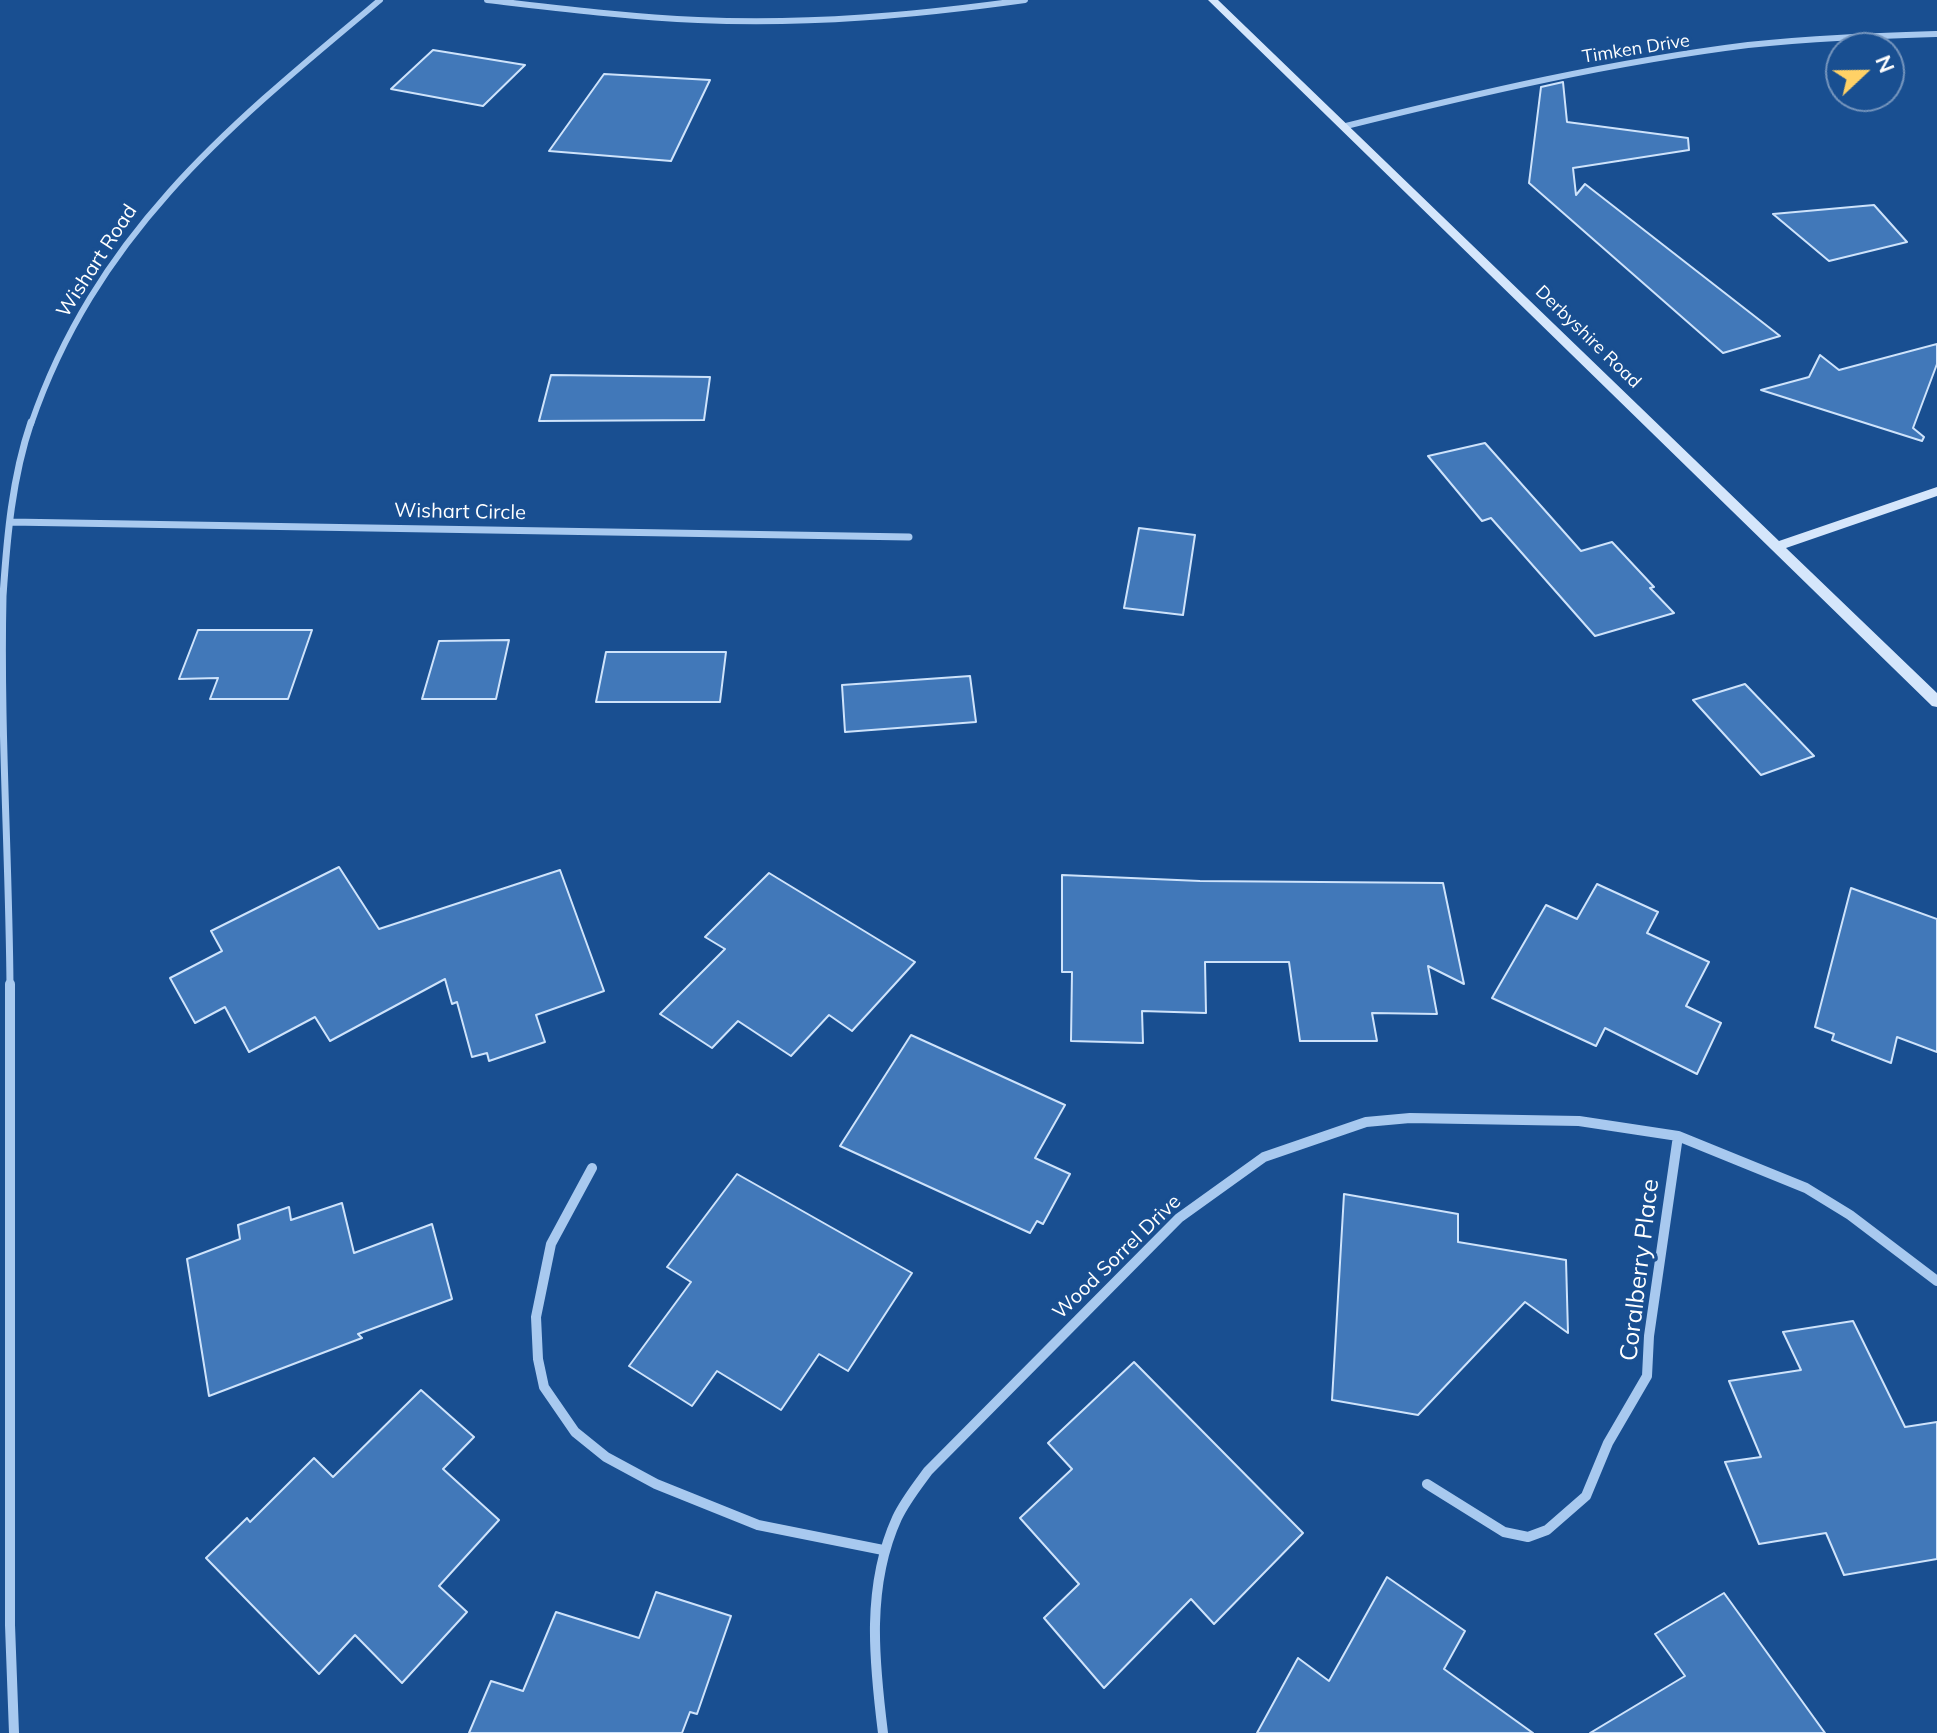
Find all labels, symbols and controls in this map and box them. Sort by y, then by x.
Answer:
street label: Timken Drive [1581,30,1691,68]
north arrow [1825,32,1905,112]
text: N [1869,51,1901,77]
street label: Wishart Road [52,200,142,322]
street label: Derbyshire Road [1531,281,1645,393]
street label: Wishart Circle [394,499,526,525]
street label: Coralberry Place [1615,1177,1665,1363]
street label: Wood Sorrel Drive [1048,1190,1186,1324]

